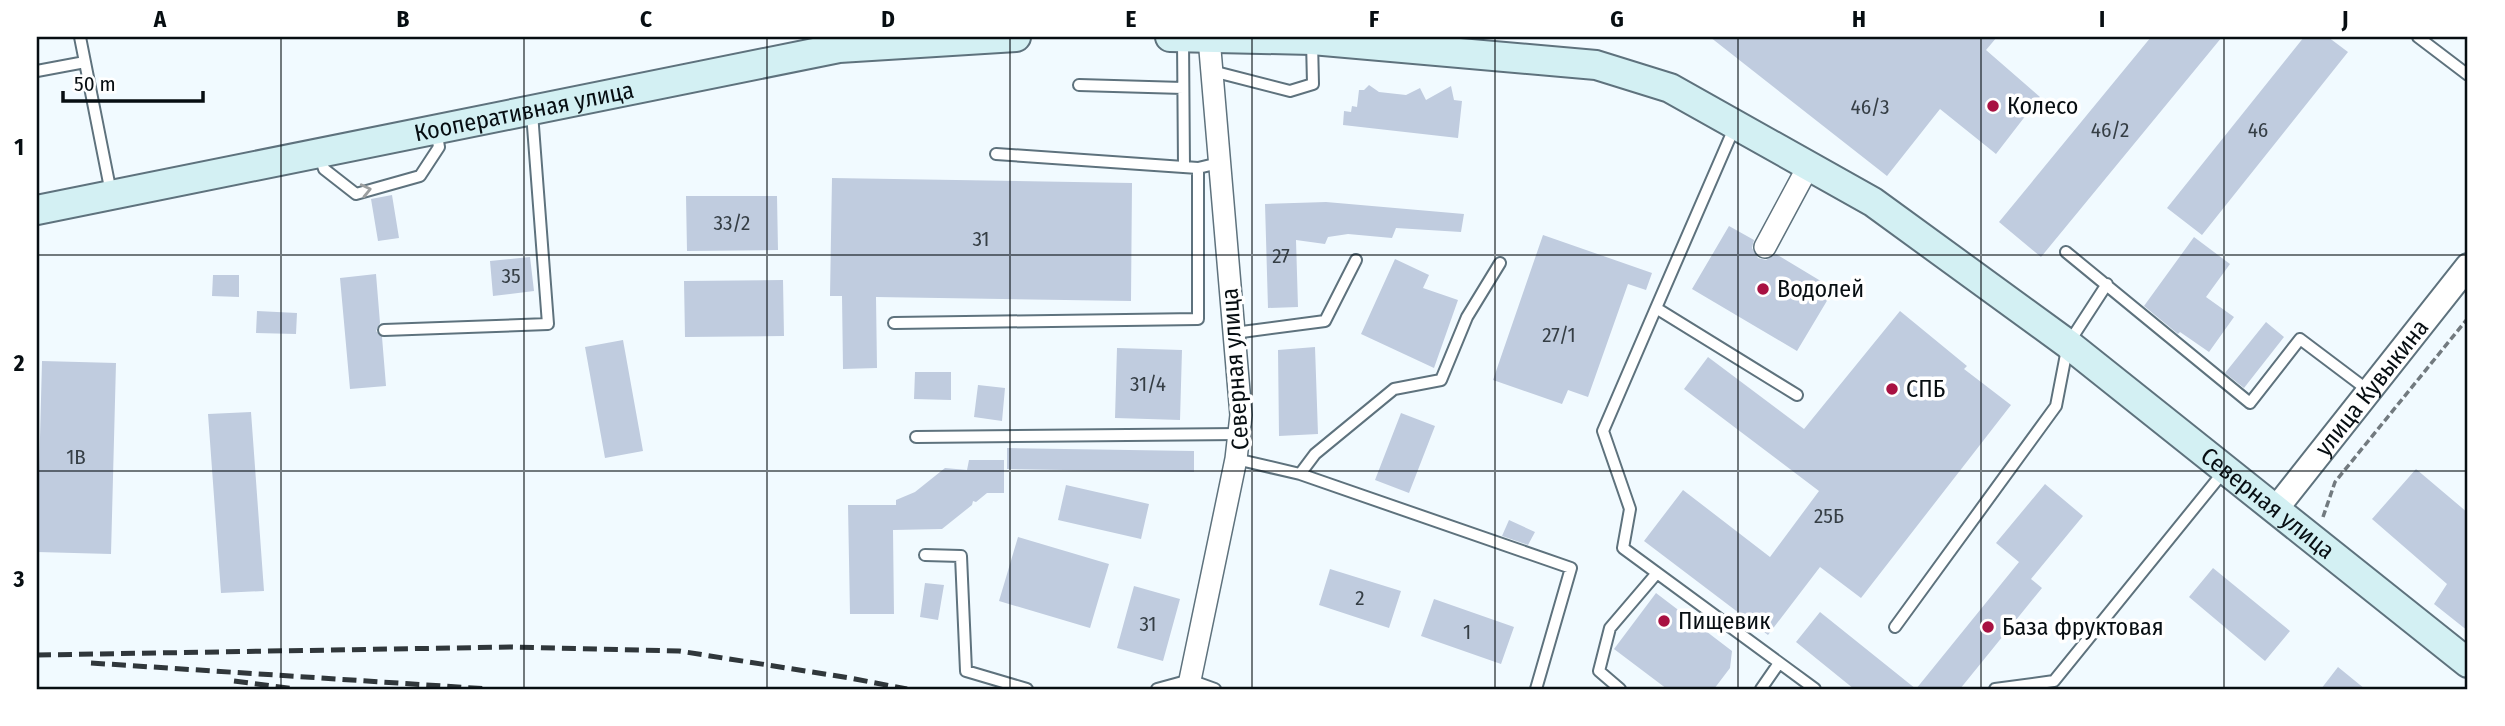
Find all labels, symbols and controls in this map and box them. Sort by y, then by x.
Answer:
text: A [153,5,167,33]
text: B [397,5,410,33]
text: C [640,5,652,33]
text: D [881,5,895,33]
text: E [1126,5,1137,33]
text: F [1369,5,1379,33]
text: G [1610,5,1624,33]
text: H [1852,5,1866,33]
text: I [2099,5,2105,33]
text: J [2341,5,2348,33]
scale bar [63,60,203,104]
text: 50 m [74,71,116,97]
street label: Кооперативная улица [412,76,636,147]
place label: Колесо [2007,92,2079,120]
house number: 46/3 [1851,94,1889,120]
marker: Колесо [1985,98,2001,114]
house number: 46/2 [2091,117,2129,143]
house number: 46 [2248,117,2268,143]
text: 1 [14,133,24,161]
one-way arrow [360,184,372,199]
house number: 33/2 [714,210,750,236]
house number: 31 [972,226,990,252]
house number: 27 [1272,243,1290,269]
house number: 35 [501,263,521,289]
place label: Водолей [1777,275,1864,303]
marker: Водолей [1755,281,1771,297]
street label: Северная улица [1215,287,1255,451]
street label: улица Кувыкина [2309,314,2434,461]
house number: 27/1 [1542,322,1576,348]
text: 2 [13,349,25,377]
house number: 31/4 [1130,371,1166,397]
place label: СПБ [1906,375,1945,403]
marker: СПБ [1884,381,1900,397]
street label: Северная улица [2195,442,2340,565]
house number: 1В [66,444,86,470]
house number: 25Б [1814,503,1844,529]
text: 3 [13,565,25,593]
house number: 2 [1355,585,1365,611]
place label: Пищевик [1678,607,1771,635]
house number: 31 [1139,611,1157,637]
marker: Пищевик [1656,613,1672,629]
place label: База фруктовая [2002,613,2164,641]
house number: 1 [1463,619,1471,645]
marker: База фруктовая [1980,619,1996,635]

